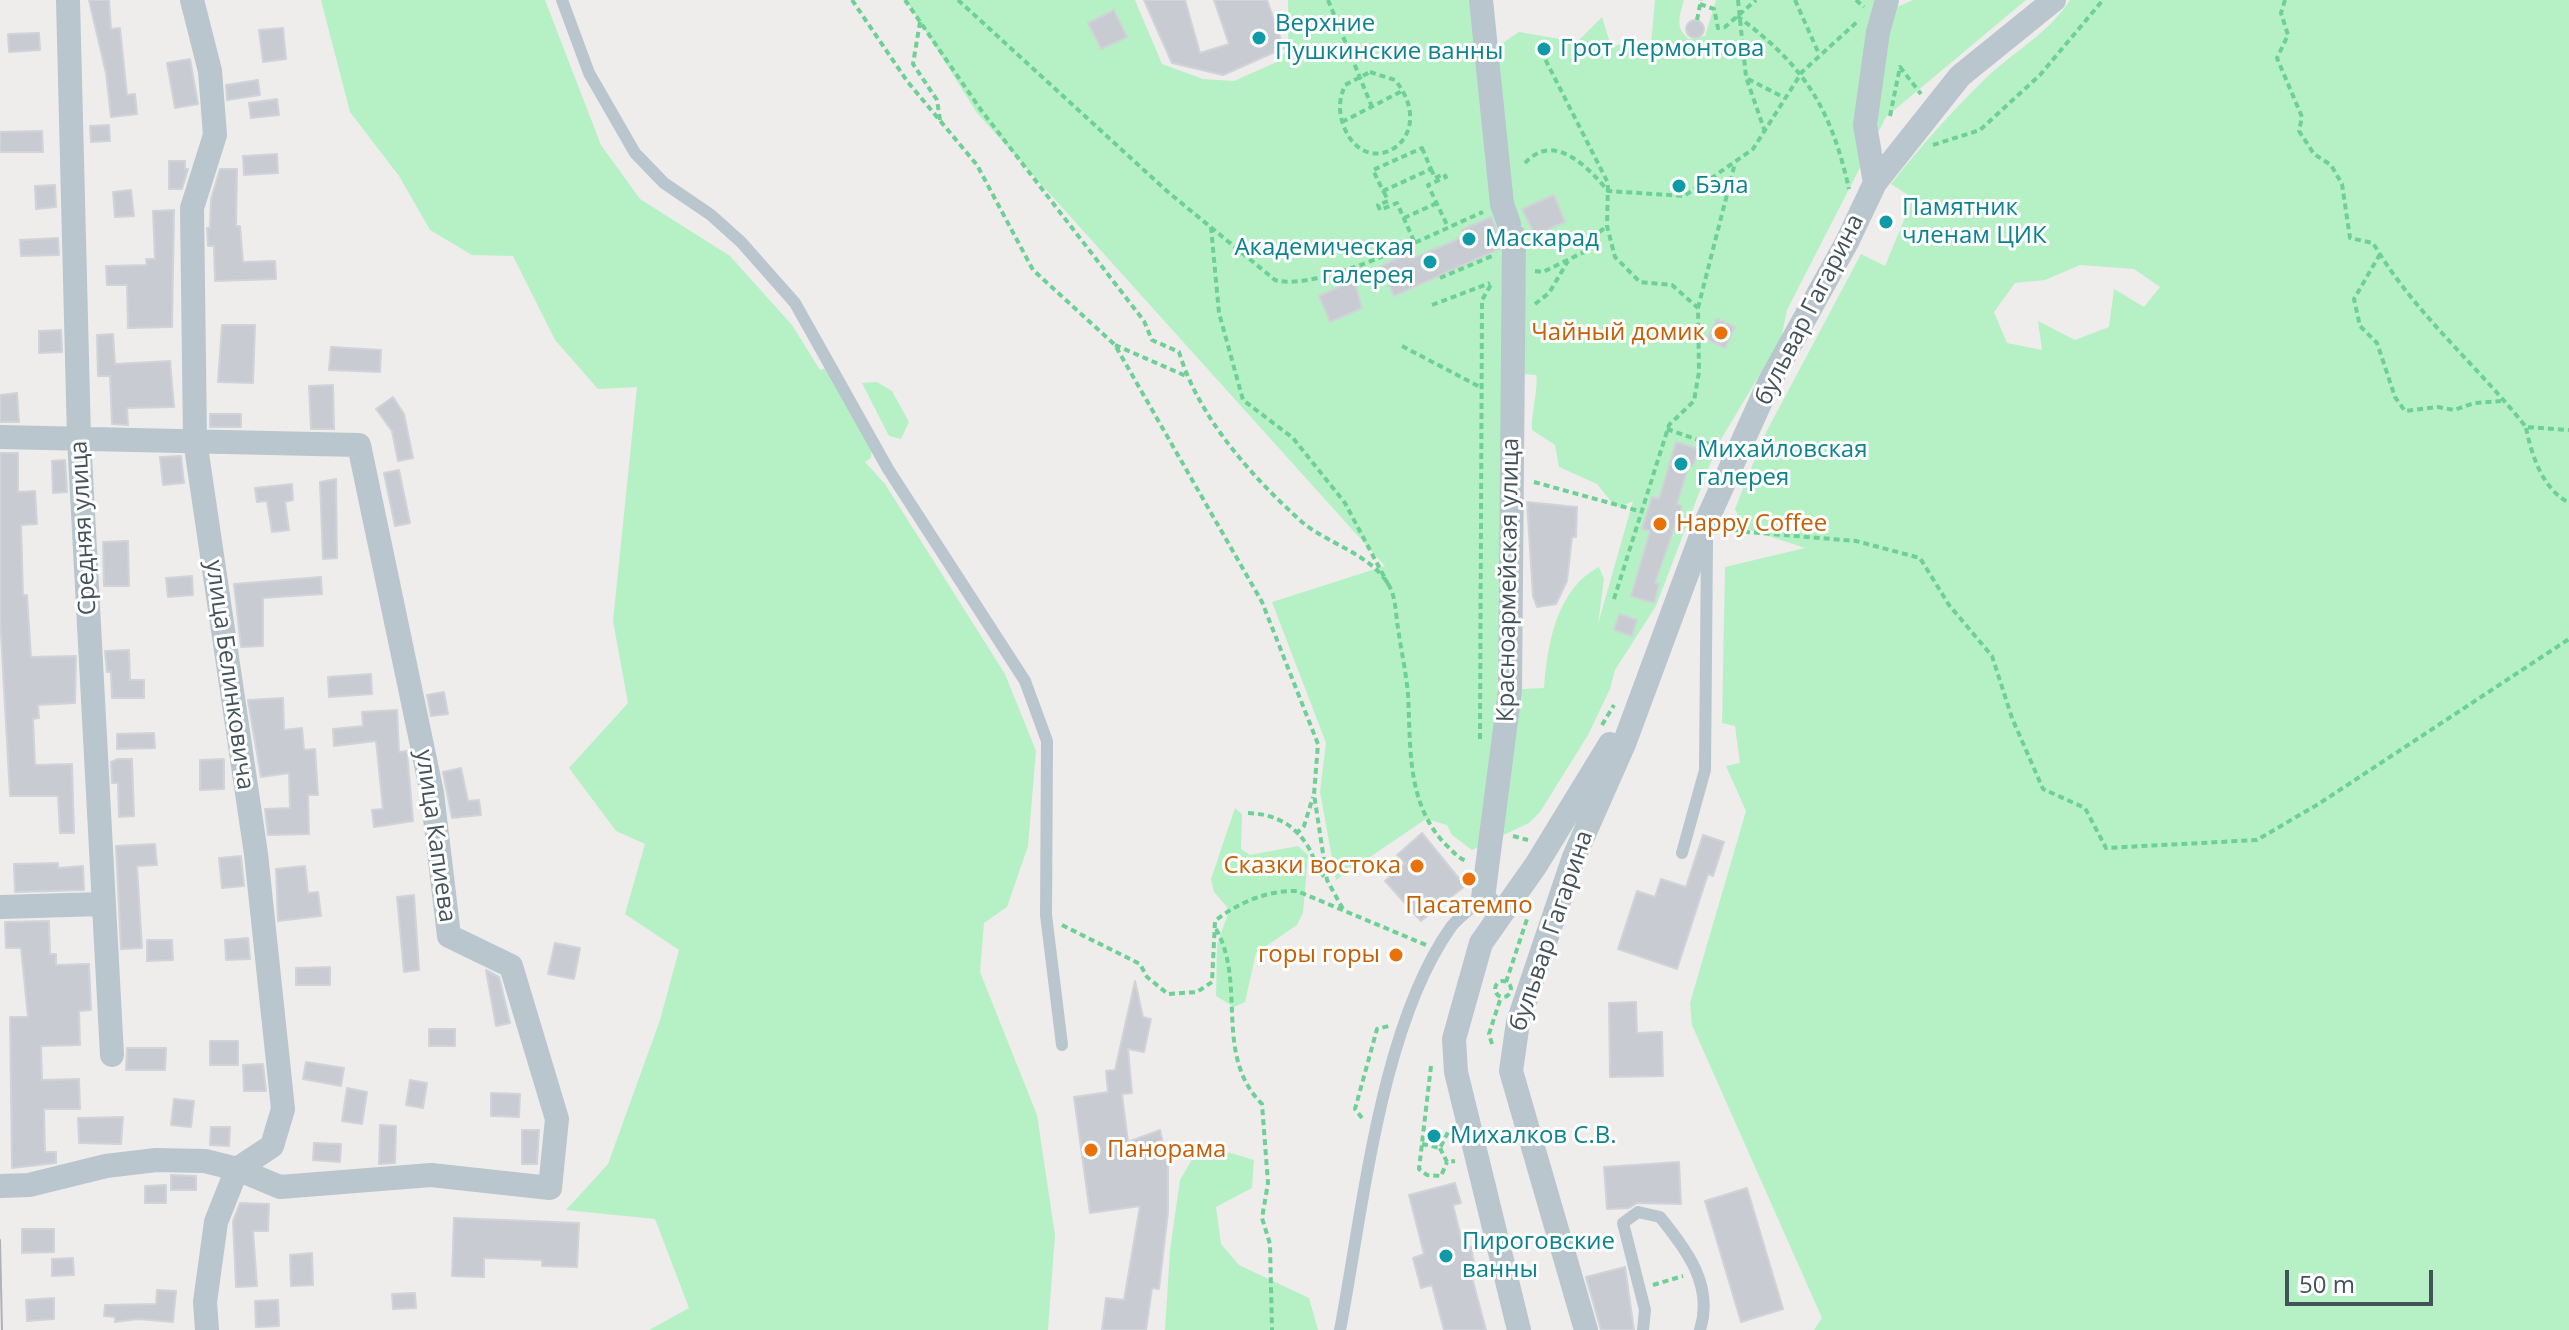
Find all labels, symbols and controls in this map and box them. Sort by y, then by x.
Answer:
place label: Верхние Пушкинские ванны [1275,10,1503,66]
marker: Верхние Пушкинские ванны [1250,29,1268,47]
place label: Грот Лермонтова [1560,35,1764,63]
marker: Грот Лермонтова [1535,40,1553,58]
place label: Бэла [1695,172,1749,200]
marker: Бэла [1670,177,1688,195]
place label: Памятник членам ЦИК [1902,194,2047,250]
street label: бульвар Гагарина [1749,210,1871,410]
marker: Памятник членам ЦИК [1877,213,1895,231]
place label: Маскарад [1485,225,1599,253]
marker: Маскарад [1460,230,1478,248]
place label: Академическая галерея [1234,234,1414,290]
marker: Академическая галерея [1421,253,1439,271]
place label: Чайный домик [1531,319,1705,347]
marker: Чайный домик [1712,324,1730,342]
place label: Михайловская галерея [1697,436,1867,492]
street label: Красноармейская улица [1492,438,1526,722]
street label: Средняя улица [65,440,103,616]
marker: Михайловская галерея [1672,455,1690,473]
place label: Happy Coffee [1676,510,1827,538]
marker: Happy Coffee [1651,515,1669,533]
street label: улица Белинковича [199,558,259,792]
street label: улица Капиева [409,748,461,924]
street label: бульвар Гагарина [1504,827,1600,1035]
place label: Сказки востока [1223,852,1401,880]
marker: Сказки востока [1408,857,1426,875]
marker: Пасатемпо [1460,870,1478,888]
place label: Пасатемпо [1405,892,1533,920]
place label: горы горы [1258,941,1380,969]
marker: горы горы [1387,946,1405,964]
place label: Михалков С.В. [1450,1122,1617,1150]
marker: Михалков С.В. [1425,1127,1443,1145]
place label: Панорама [1107,1136,1226,1164]
marker: Панорама [1082,1141,1100,1159]
place label: Пироговские ванны [1462,1228,1615,1284]
marker: Пироговские ванны [1437,1247,1455,1265]
scale bar [2289,1254,2437,1304]
text: 50 m [2299,1267,2355,1300]

